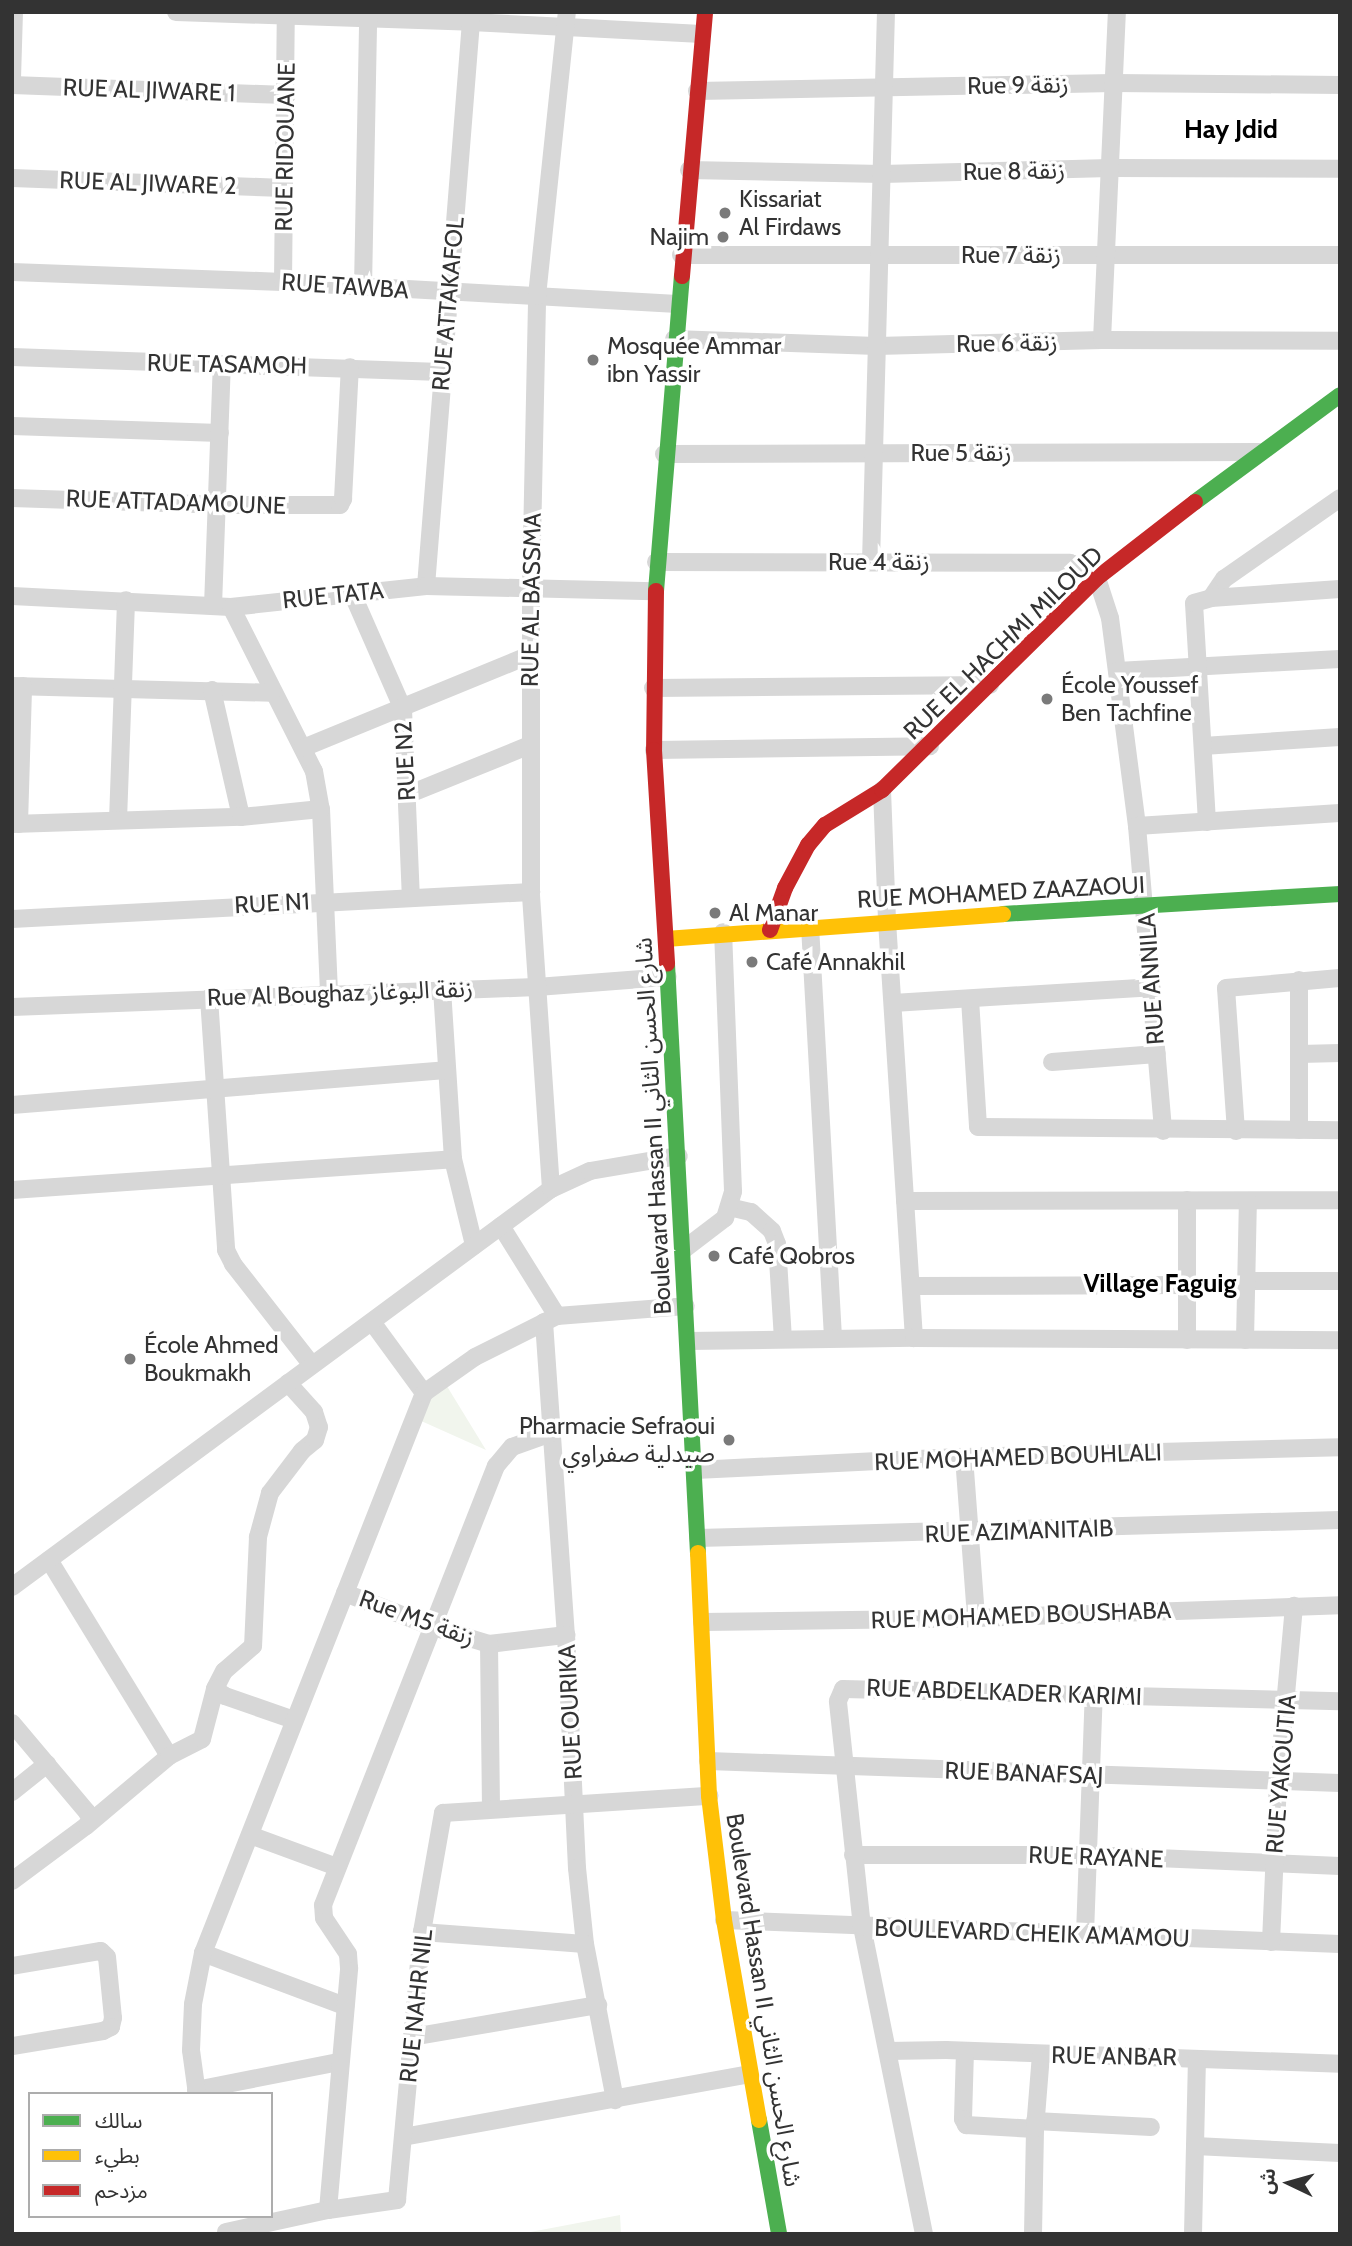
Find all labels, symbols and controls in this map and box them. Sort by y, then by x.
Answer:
street label: RUE RIDOUANE [269,62,301,232]
street label: Rue 9 زنقة [967,70,1069,100]
street label: RUE AL JIWARE 1 [62,73,236,107]
district label: Hay Jdid [1184,114,1278,146]
street label: Rue 8 زنقة [963,156,1065,186]
street label: RUE AL JIWARE 2 [59,166,237,200]
place label: Kissariat Al Firdaws [739,185,841,241]
marker: Kissariat Al Firdaws [717,205,733,221]
street label: RUE ATTAKAFOL [426,216,470,392]
place label: Najim [650,223,709,251]
marker: Najim [715,229,731,245]
street label: Rue 7 زنقة [961,241,1061,269]
street label: RUE TAWBA [280,267,410,305]
street label: Rue 6 زنقة [956,328,1058,358]
place label: Mosquée Ammar ibn Yassir [607,332,781,388]
street label: RUE TASAMOH [147,348,307,380]
marker: Mosquée Ammar ibn Yassir [585,352,601,368]
street label: Rue 5 زنقة [911,439,1011,467]
street label: RUE ATTADAMOUNE [65,484,287,520]
street label: RUE AL BASSMA [515,513,547,687]
street label: RUE EL HACHMI MILOUD [898,540,1108,746]
street label: Rue 4 زنقة [828,548,930,576]
street label: RUE TATA [281,575,385,615]
place label: École Youssef Ben Tachfine [1061,671,1199,727]
marker: École Youssef Ben Tachfine [1039,691,1055,707]
street label: RUE N2 [389,720,421,802]
street label: RUE MOHAMED ZAAZAOUI [856,870,1146,914]
street label: RUE N1 [234,887,310,919]
place label: Al Manar [729,899,818,927]
marker: Al Manar [707,905,723,921]
street label: RUE ANNILA [1132,912,1170,1046]
street label: Boulevard Hassan II شارع الحسن الثاني [629,937,677,1315]
place label: Café Annakhil [766,948,905,976]
marker: Café Annakhil [744,954,760,970]
street label: Rue Al Boughaz زنقة البوغاز [206,974,474,1012]
place label: Café Qobros [728,1242,855,1270]
marker: Café Qobros [706,1248,722,1264]
district label: Village Faguig [1083,1268,1237,1300]
place label: École Ahmed Boukmakh [144,1331,279,1387]
marker: École Ahmed Boukmakh [122,1351,138,1367]
place label: Pharmacie Sefraoui صيدلية صفراوي [519,1412,715,1468]
marker: Pharmacie Sefraoui صيدلية صفراوي [721,1432,737,1448]
street label: RUE MOHAMED BOUHLALI [874,1438,1162,1476]
street label: RUE AZIMANITAIB [924,1513,1114,1549]
street label: Rue M5 زنقة [356,1584,478,1652]
street label: RUE MOHAMED BOUSHABA [870,1595,1172,1635]
street label: RUE OURIKA [552,1644,588,1780]
street label: RUE ABDELKADER KARIMI [866,1673,1142,1711]
street label: RUE YAKOUTIA [1260,1693,1302,1855]
street label: RUE BANAFSAJ [944,1756,1104,1790]
street label: Boulevard Hassan II شارع الحسن الثاني [720,1811,808,2189]
street label: RUE RAYANE [1028,1840,1164,1874]
street label: BOULEVARD CHEIK AMAMOU [874,1913,1190,1953]
street label: RUE NAHR NIL [394,1928,438,2084]
street label: RUE ANBAR [1051,2041,1177,2071]
legend [28,2092,273,2218]
text: سالك [95,2108,142,2133]
text: بطيء [95,2143,140,2168]
north arrow [1254,2148,1324,2218]
text: ش [1255,2167,1280,2195]
text: مزدحم [95,2178,148,2203]

